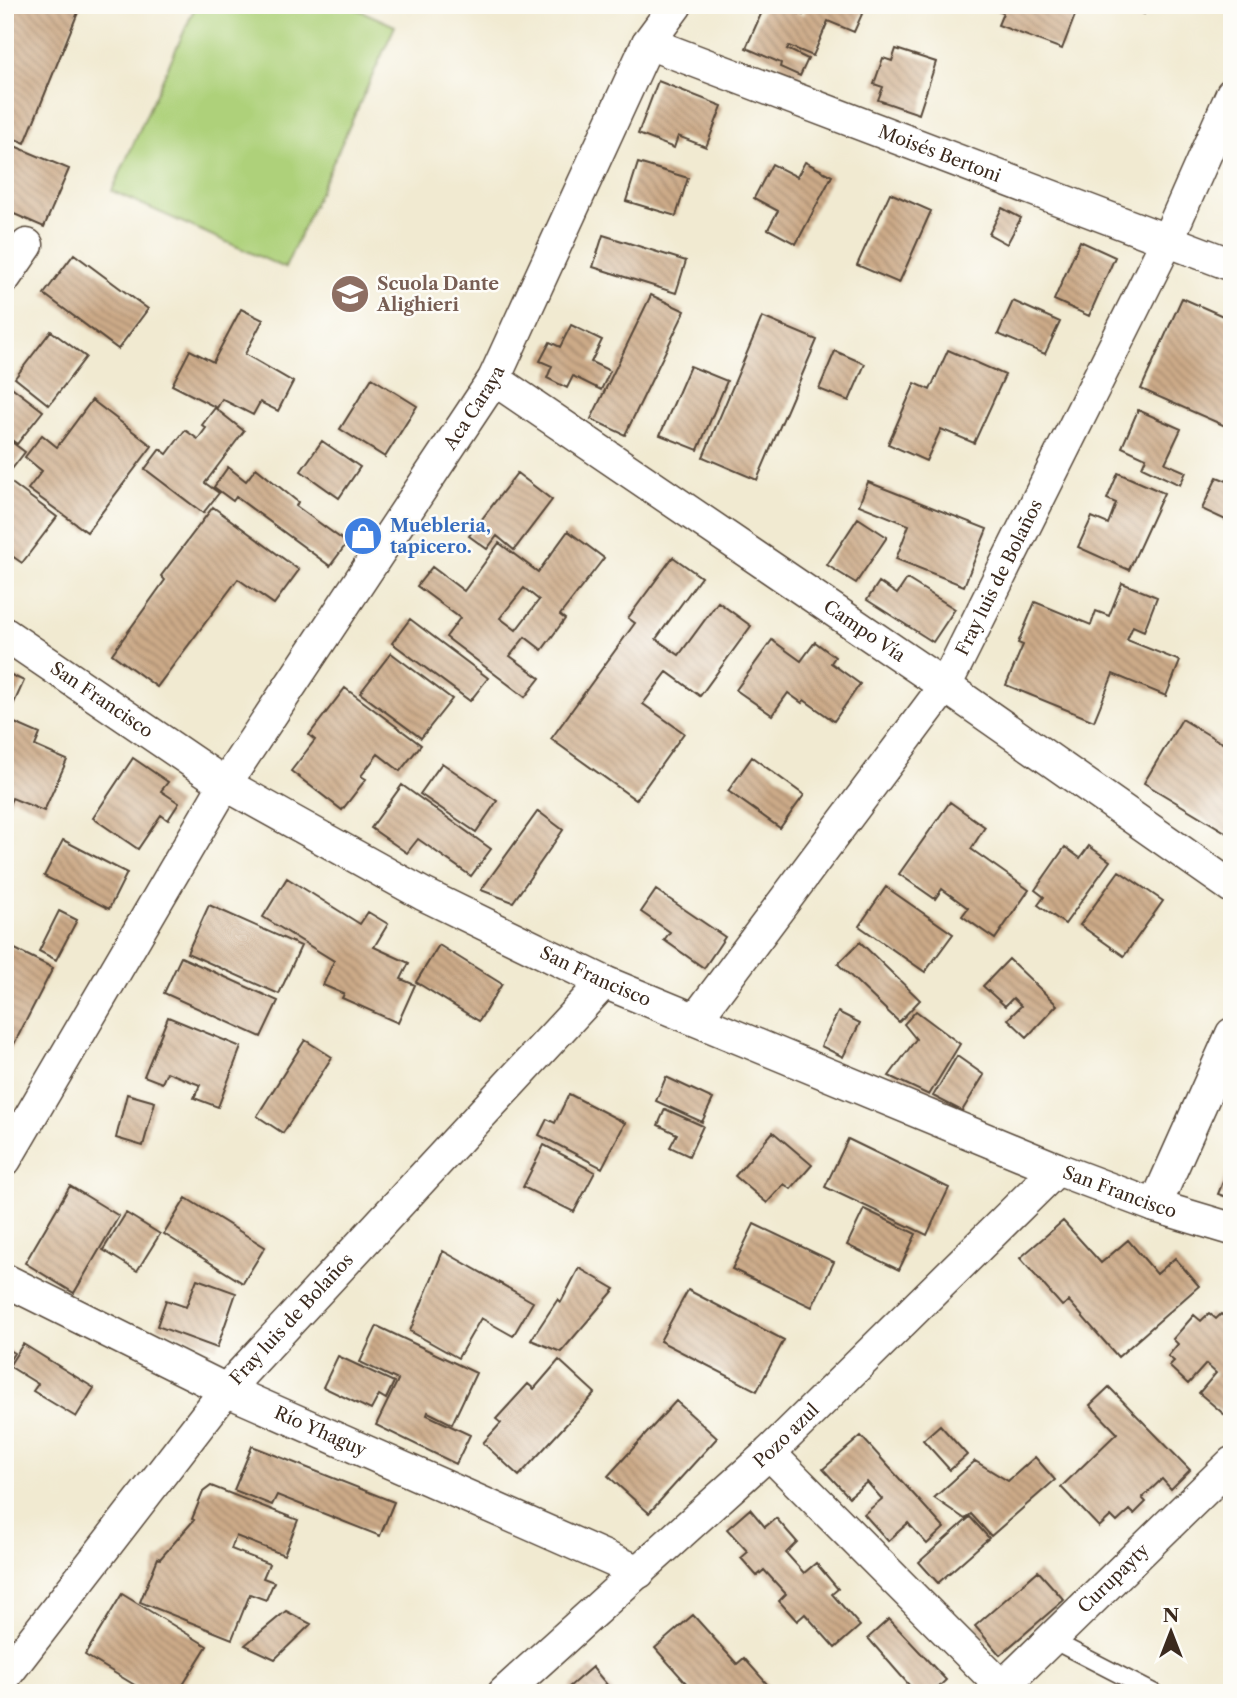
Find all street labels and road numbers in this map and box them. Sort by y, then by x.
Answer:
street label: Moisés Bertoni [875,121,1004,187]
street label: Aca Caraya [439,362,510,455]
street label: Fray luis de Bolaños [951,496,1047,659]
street label: Campo Vía [819,595,910,667]
street label: San Francisco [46,657,157,743]
street label: San Francisco [536,942,654,1011]
street label: San Francisco [1060,1161,1179,1223]
street label: Fray luis de Bolaños [225,1249,358,1390]
street label: Pozo azul [749,1399,824,1473]
street label: Río Yhaguy [271,1402,371,1462]
street label: Curupayty [1073,1538,1154,1618]

